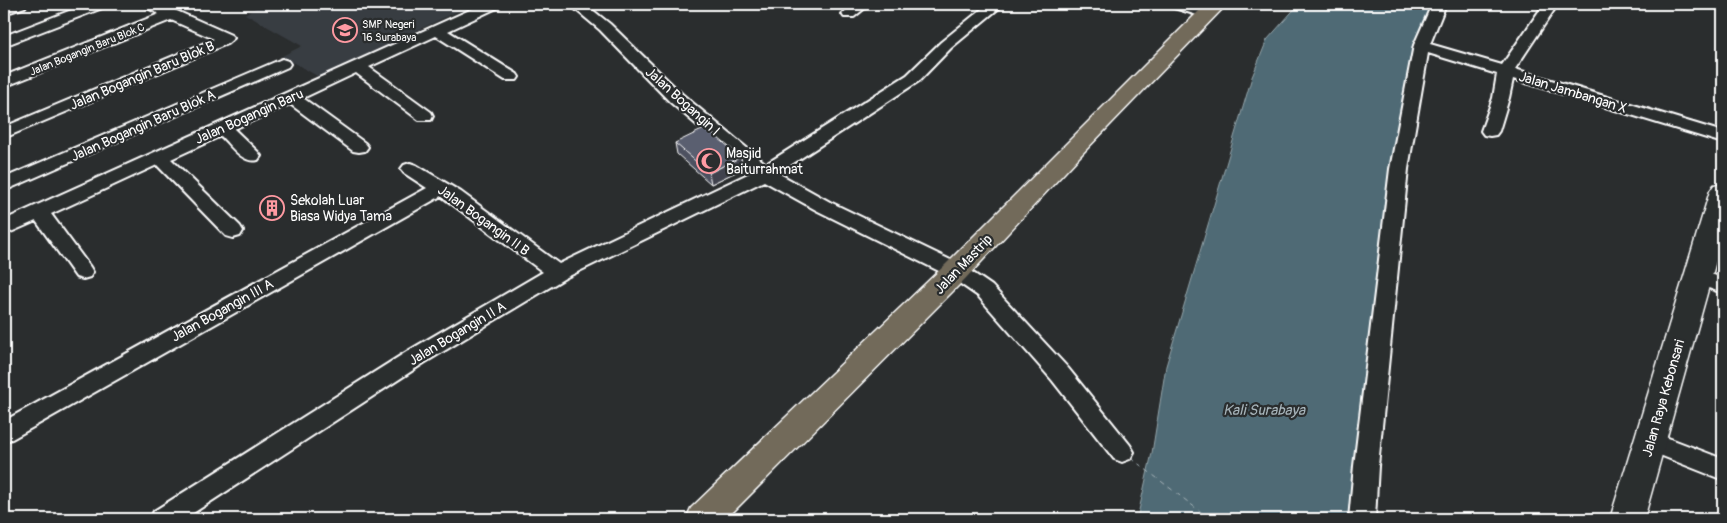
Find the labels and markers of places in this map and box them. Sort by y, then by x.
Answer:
school or university icon: SMP Negeri 16 Surabaya [332,17,358,43]
place label: SMP Negeri 16 Surabaya [362,18,416,44]
place label: Masjid Baiturrahmat [726,145,803,178]
mosque icon: Masjid Baiturrahmat [696,148,722,174]
place label: Sekolah Luar Biasa Widya Tama [290,192,392,225]
building icon: Sekolah Luar Biasa Widya Tama [259,195,285,221]

